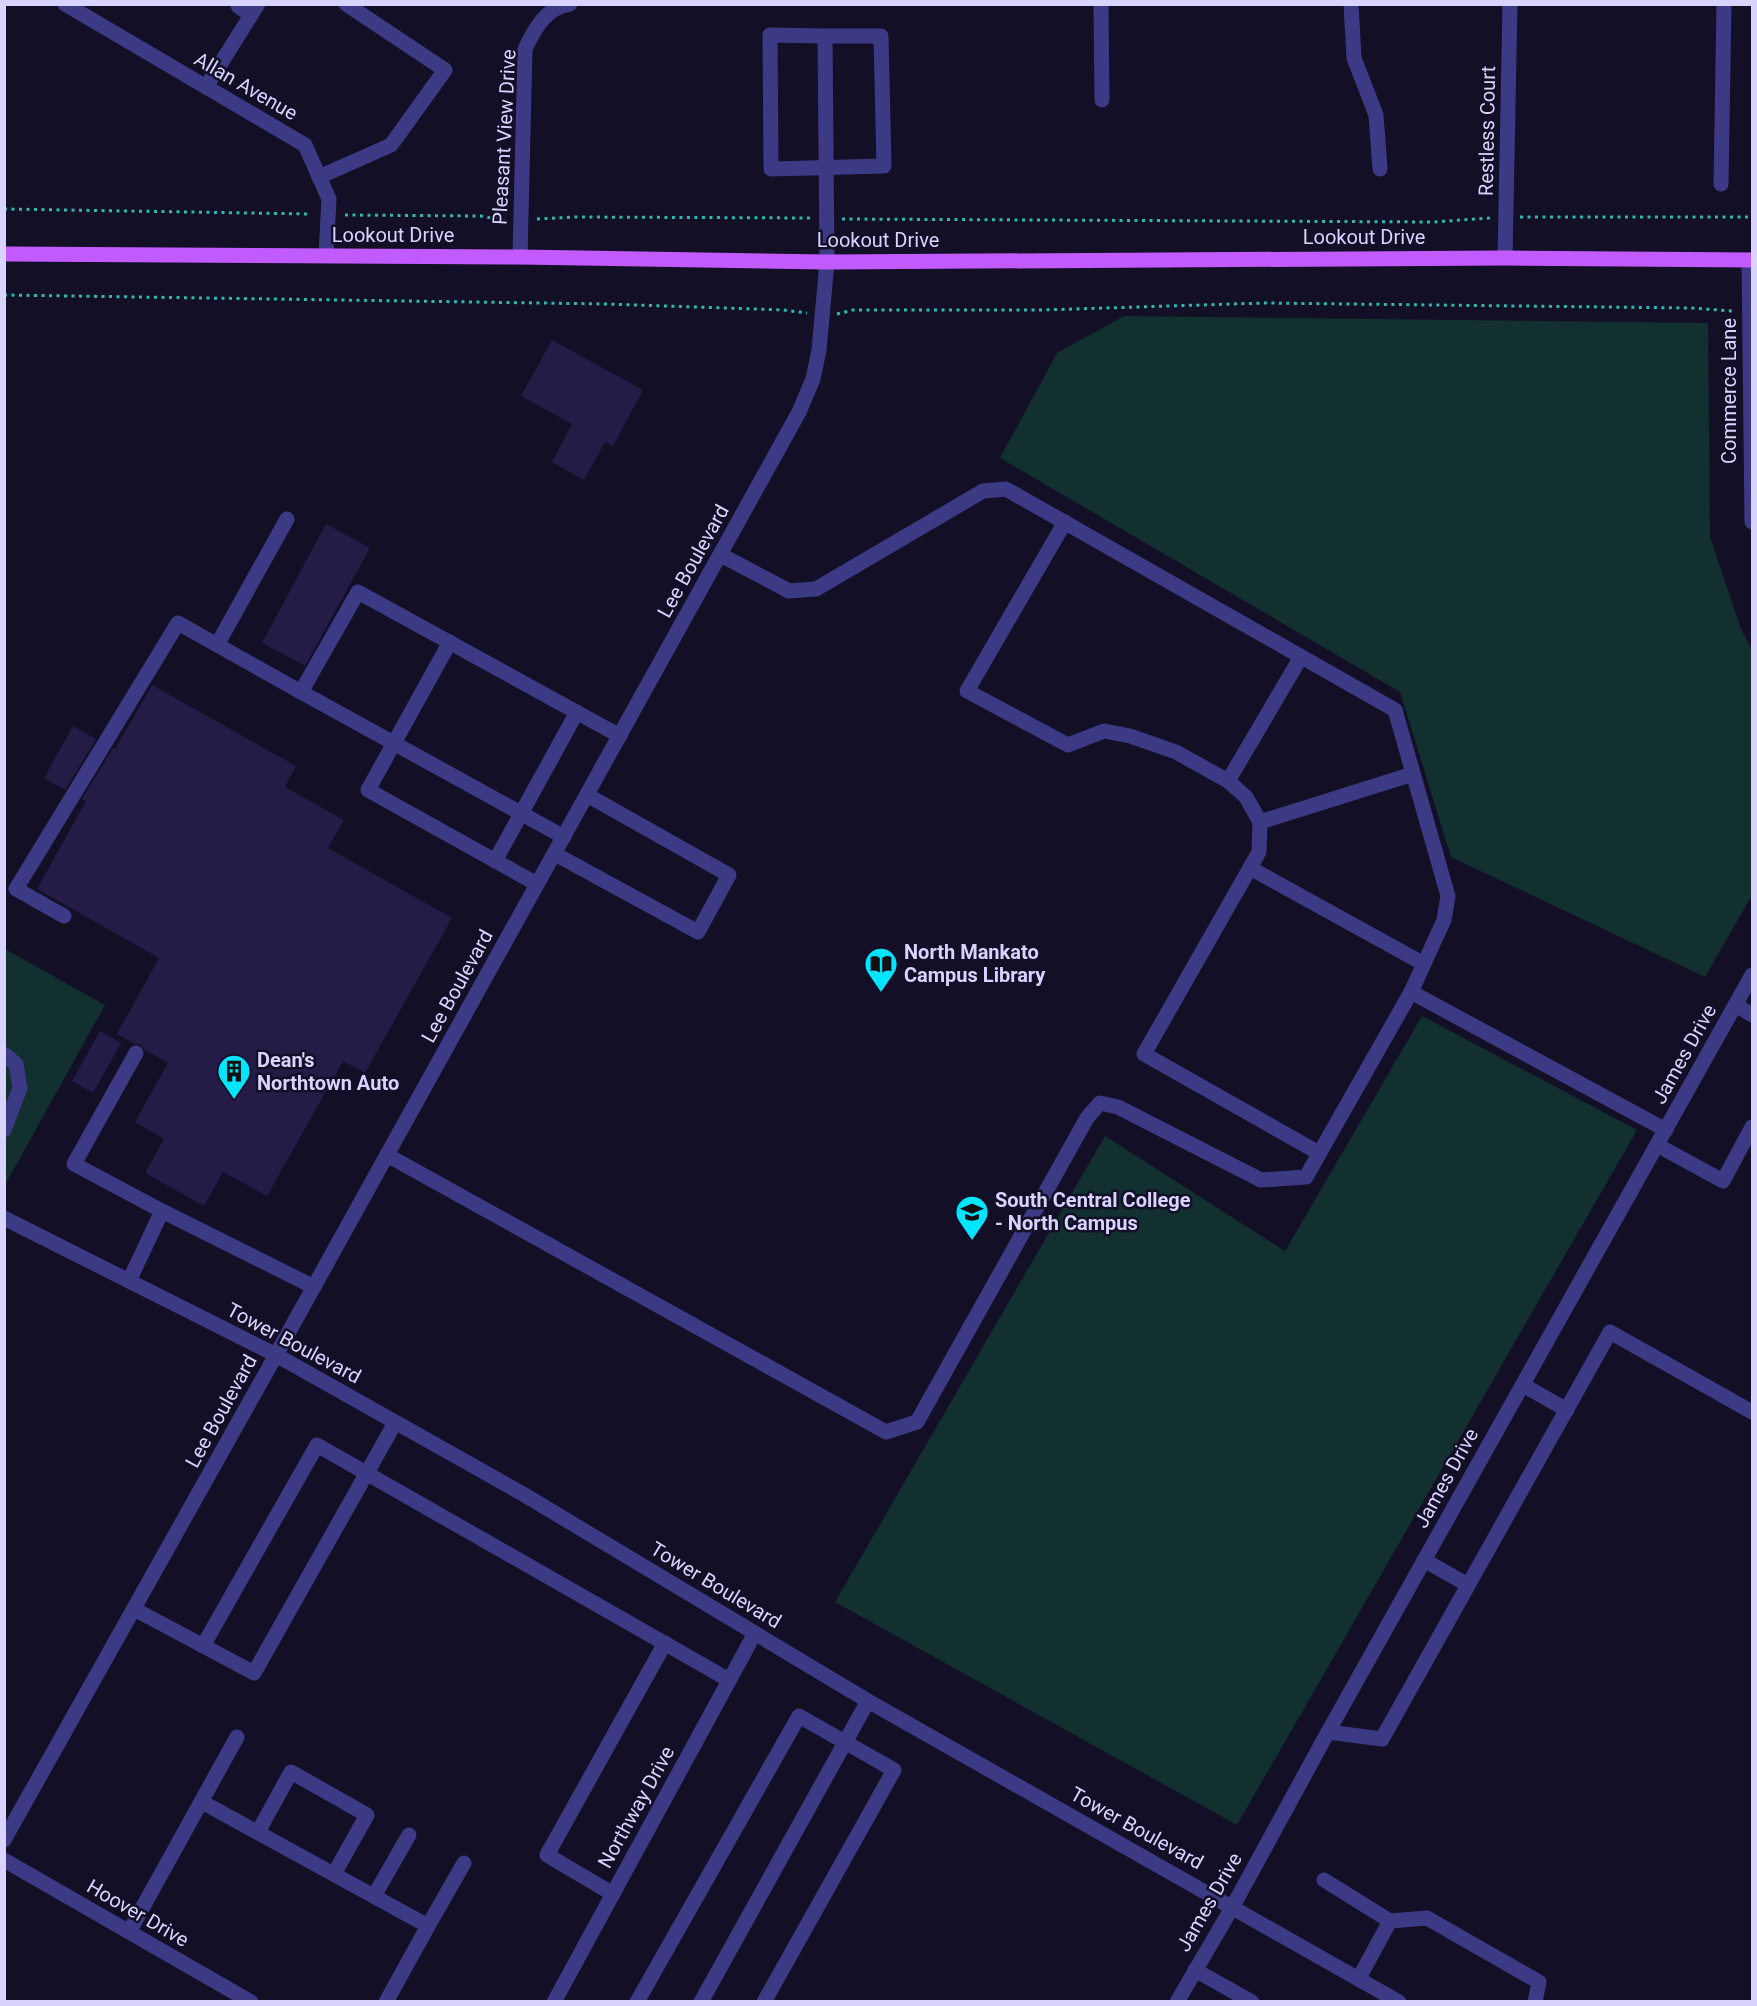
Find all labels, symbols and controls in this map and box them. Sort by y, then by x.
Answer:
street label: Allan Avenue [190,47,302,125]
street label: Pleasant View Drive [487,49,521,225]
street label: Restless Court [1474,66,1500,196]
street label: Lookout Drive [332,223,454,247]
street label: Lookout Drive [1303,225,1425,249]
street label: Lookout Drive [817,228,939,252]
street label: Commerce Lane [1717,318,1741,464]
street label: Lee Boulevard [652,500,734,622]
street label: Lee Boulevard [416,925,498,1047]
place label: North Mankato Campus Library [904,940,1046,987]
library icon: North Mankato Campus Library [863,946,899,993]
street label: James Drive [1647,1000,1721,1108]
place label: Dean's Northtown Auto [257,1048,399,1095]
building icon: Dean's Northtown Auto [216,1053,252,1100]
place label: South Central College - North Campus [995,1188,1191,1235]
school or university icon: South Central College - North Campus [954,1194,990,1241]
street label: Tower Boulevard [223,1298,365,1388]
street label: Lee Boulevard [180,1350,262,1472]
street label: James Drive [1409,1424,1483,1532]
street label: Tower Boulevard [646,1537,786,1633]
street label: Northway Drive [593,1742,679,1872]
street label: Tower Boulevard [1066,1782,1208,1874]
street label: James Drive [1171,1848,1247,1956]
street label: Hoover Drive [83,1874,193,1952]

